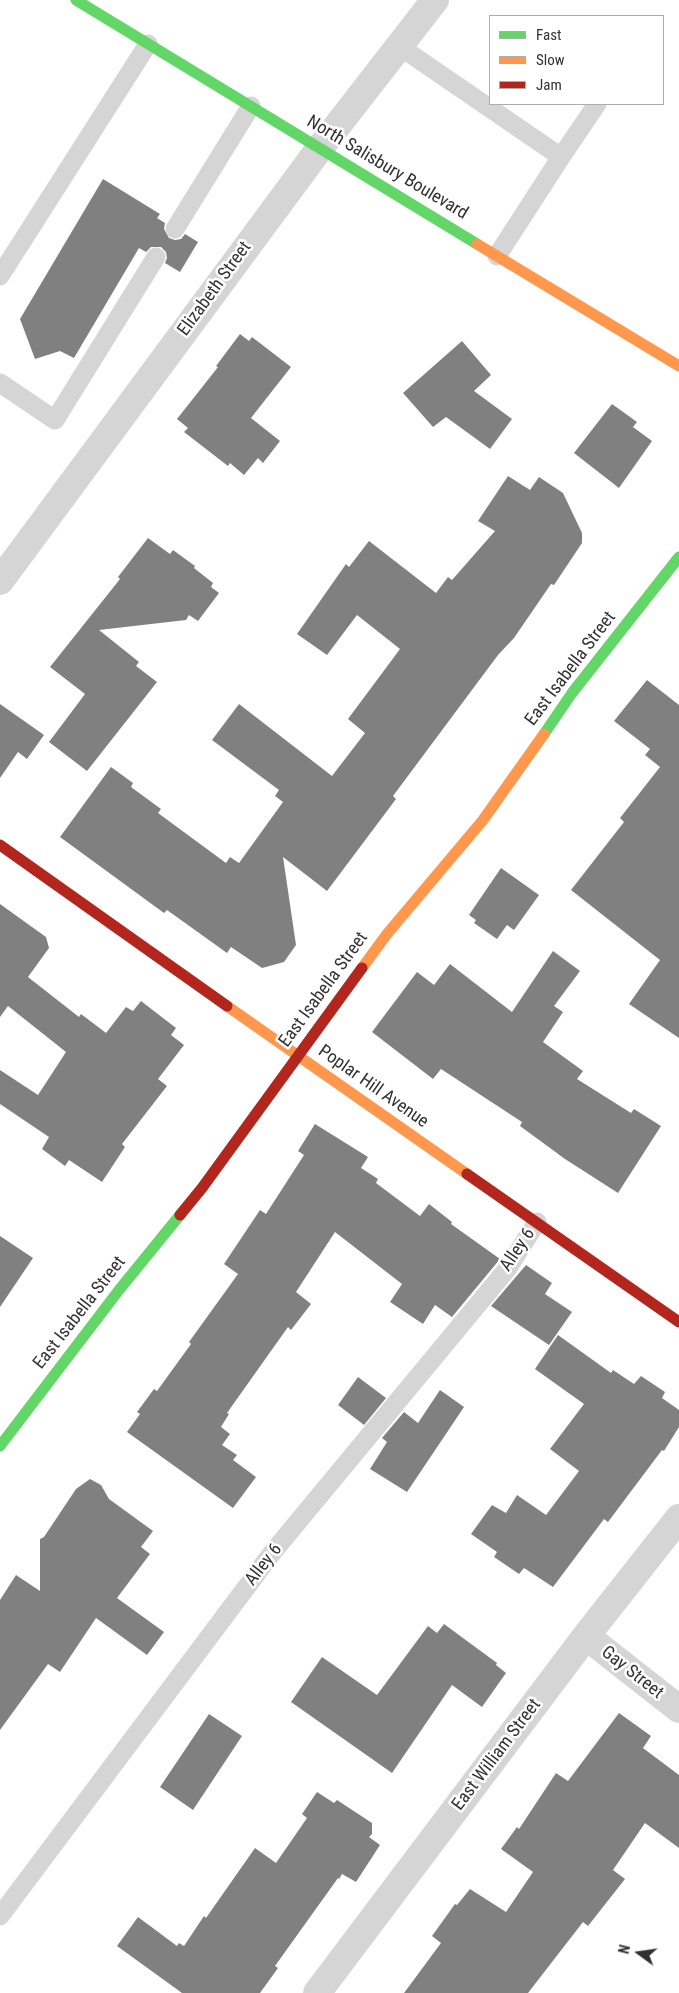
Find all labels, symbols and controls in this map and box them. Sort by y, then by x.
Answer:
legend [489,15,664,105]
text: Fast [536,26,561,44]
text: Slow [536,51,565,69]
text: Jam [536,76,562,94]
street label: North Salisbury Boulevard [303,111,471,225]
street label: Elizabeth Street [174,238,256,340]
street label: East Isabella Street [521,608,621,730]
street label: East Isabella Street [275,928,373,1052]
street label: Poplar Hill Avenue [314,1041,432,1133]
street label: Alley 6 [496,1224,540,1276]
street label: East Isabella Street [29,1252,131,1374]
street label: Alley 6 [241,1540,287,1590]
street label: Gay Street [597,1642,667,1704]
street label: East William Street [448,1695,546,1815]
north arrow [614,1928,664,1978]
text: N [616,1943,633,1955]

